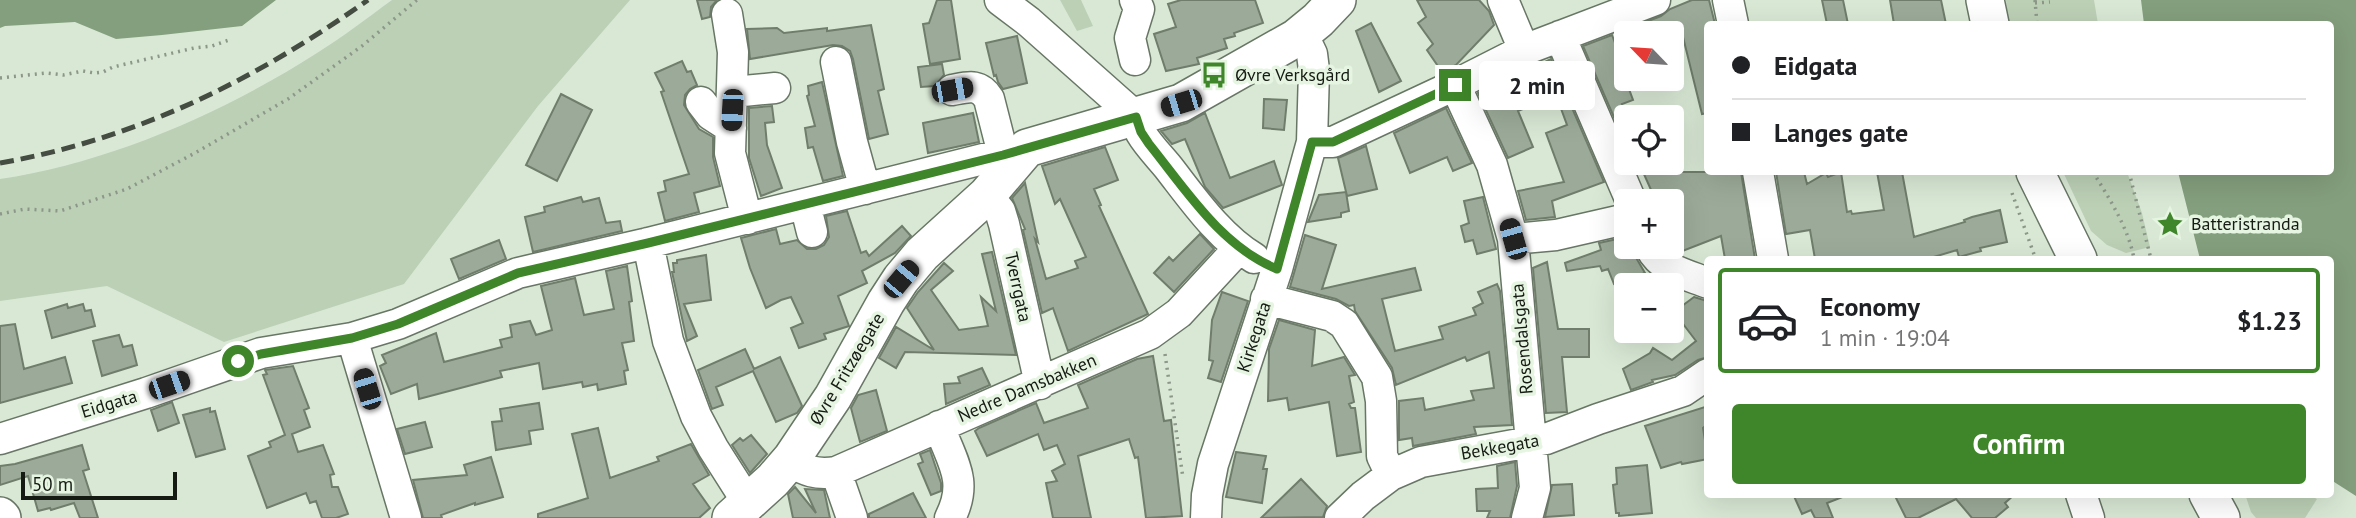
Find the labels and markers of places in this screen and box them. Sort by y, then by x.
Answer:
bus stop icon: Øvre Verksgård [1199,60,1229,90]
place label: Øvre Verksgård [1235,63,1350,86]
place icon: Batteristranda [2155,209,2185,239]
place label: Batteristranda [2191,212,2300,235]

